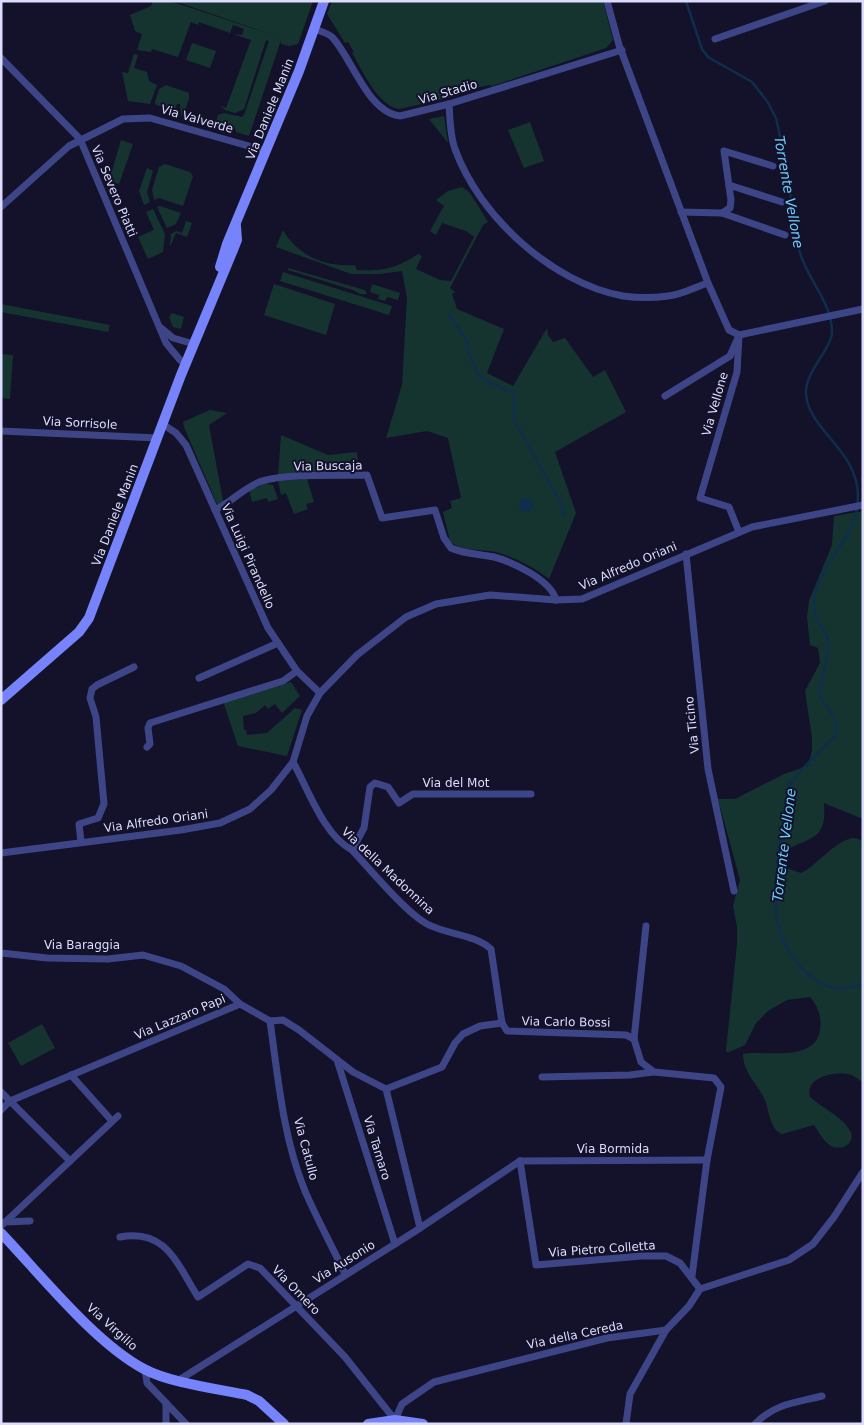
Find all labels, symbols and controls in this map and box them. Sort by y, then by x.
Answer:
street label: Via Daniele Manin [243,56,297,162]
street label: Via Stadio [417,77,479,107]
street label: Via Valverde [159,102,235,136]
water label: Torrente Vellone [771,134,807,250]
street label: Via Severo Piatti [88,143,140,239]
street label: Via Vellone [699,370,731,438]
street label: Via Sorrisole [42,414,118,432]
street label: Via Buscaja [293,458,363,474]
street label: Via Daniele Manin [89,462,141,568]
street label: Via Luigi Pirandello [218,501,278,611]
street label: Via Alfredo Oriani [577,539,679,593]
street label: Via Ticino [682,696,702,754]
street label: Via del Mot [423,776,490,790]
water label: Torrente Vellone [769,787,799,903]
street label: Via Alfredo Oriani [103,807,209,835]
street label: Via della Madonnina [339,824,437,918]
street label: Via Baraggia [44,938,120,952]
street label: Via Lazzaro Papi [132,992,228,1042]
street label: Via Carlo Bossi [521,1014,611,1030]
street label: Via Tamaro [361,1114,393,1182]
street label: Via Catullo [291,1116,321,1182]
street label: Via Bormida [577,1142,649,1156]
street label: Via Ausonio [311,1237,377,1287]
street label: Via Pietro Colletta [548,1238,656,1260]
street label: Via Omero [269,1262,323,1318]
street label: Via Virgilio [84,1301,140,1353]
street label: Via della Cereda [526,1318,624,1352]

